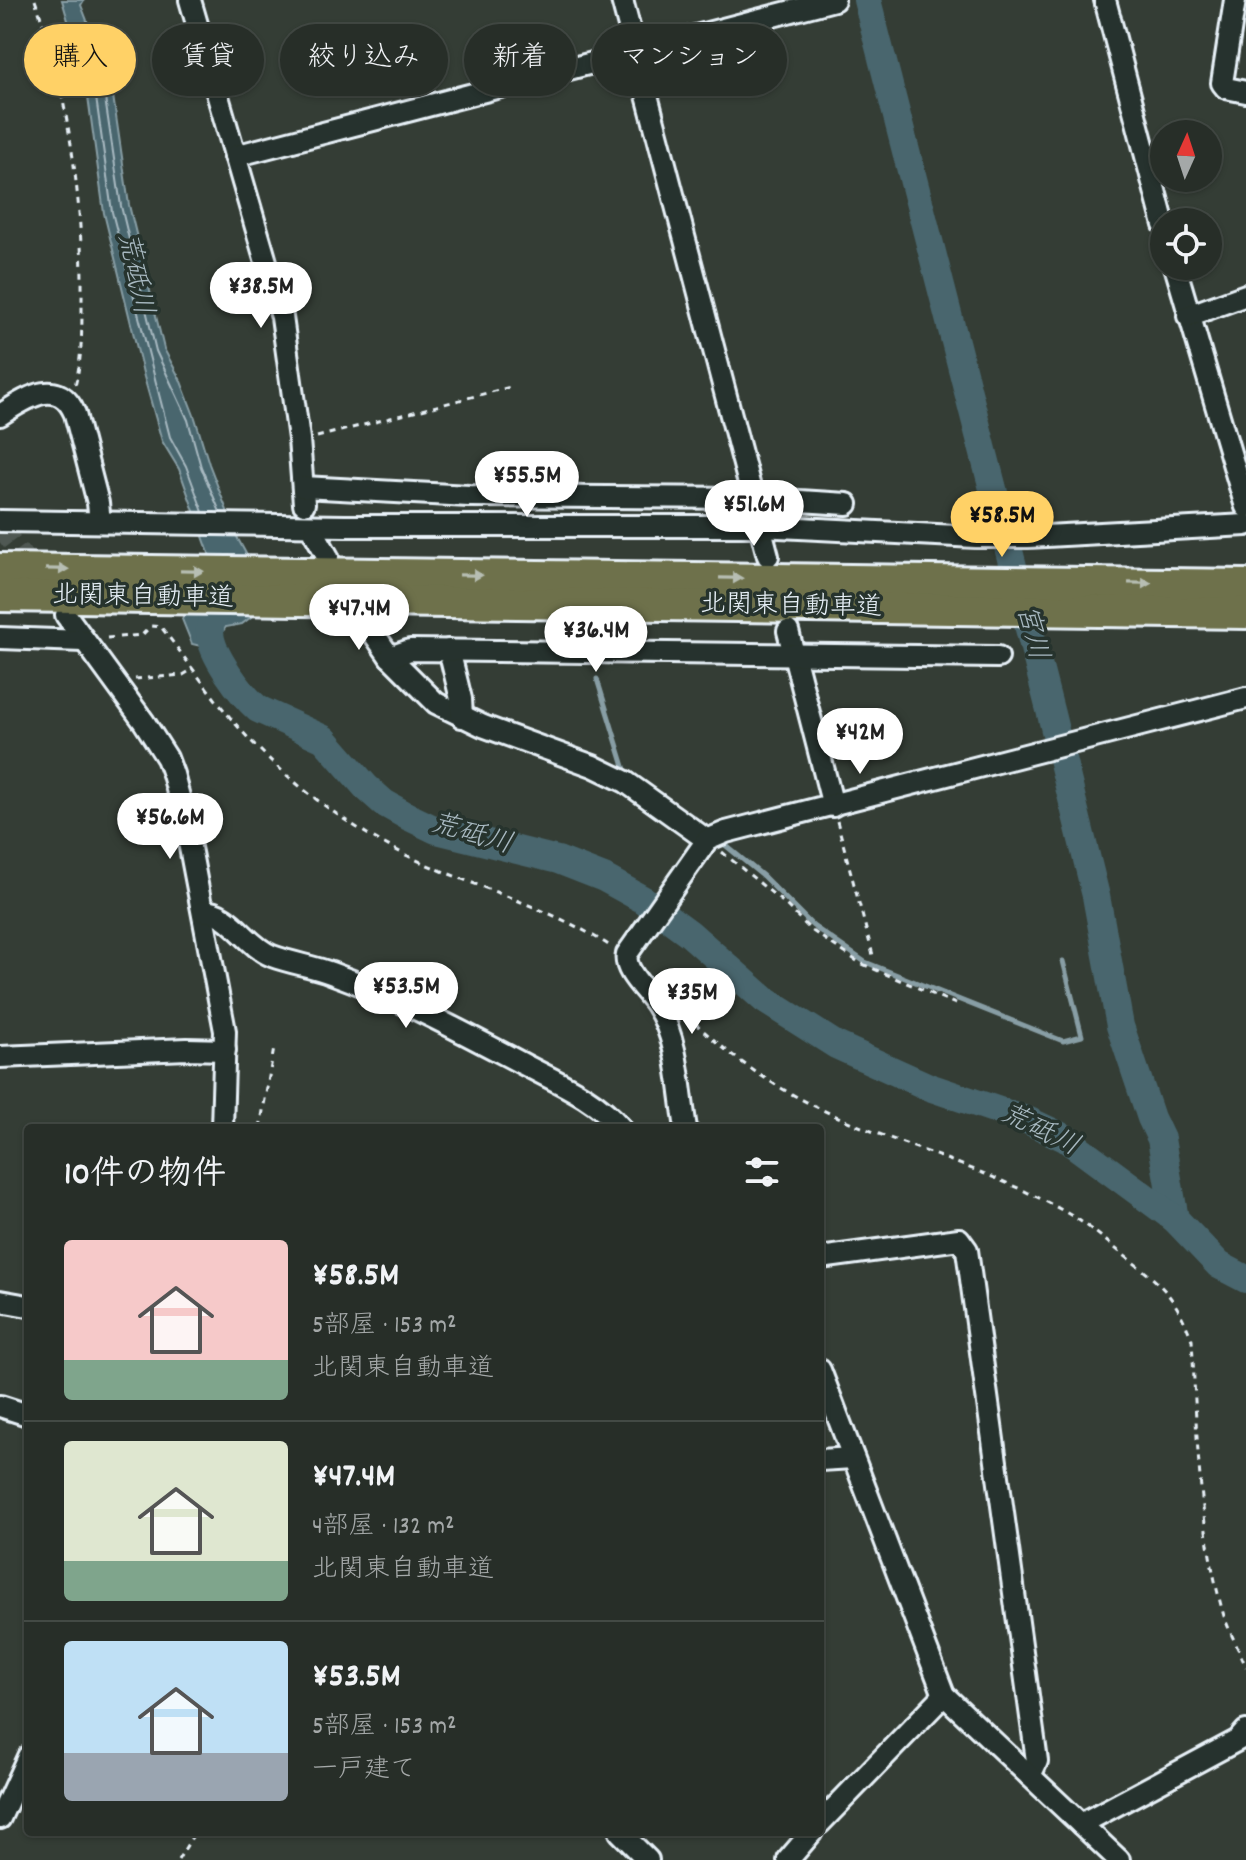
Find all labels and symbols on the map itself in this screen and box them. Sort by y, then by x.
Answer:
north arrow [1150,120,1222,192]
water label: 荒砥川 [105,229,161,319]
pin: ¥38.5M [196,262,326,330]
pin: ¥55.5M [462,451,592,519]
pin: ¥51.6M [689,480,819,548]
pin: ¥58.5M [937,491,1067,559]
one-way arrow [45,563,70,576]
one-way arrow [180,565,205,577]
one-way arrow [459,568,484,581]
one-way arrow [719,572,744,584]
one-way arrow [1128,577,1153,589]
street label: 北関東自動車道 [52,578,234,618]
pin: ¥47.4M [294,584,424,652]
street label: 北関東自動車道 [700,587,882,627]
water label: 宮川 [1004,601,1056,665]
pin: ¥36.4M [531,606,661,674]
pin: ¥42M [813,708,907,776]
pin: ¥56.6M [105,793,235,861]
water label: 荒砥川 [425,805,517,867]
pin: ¥53.5M [341,962,471,1030]
pin: ¥35M [645,968,739,1036]
water label: 荒砥川 [992,1096,1086,1168]

